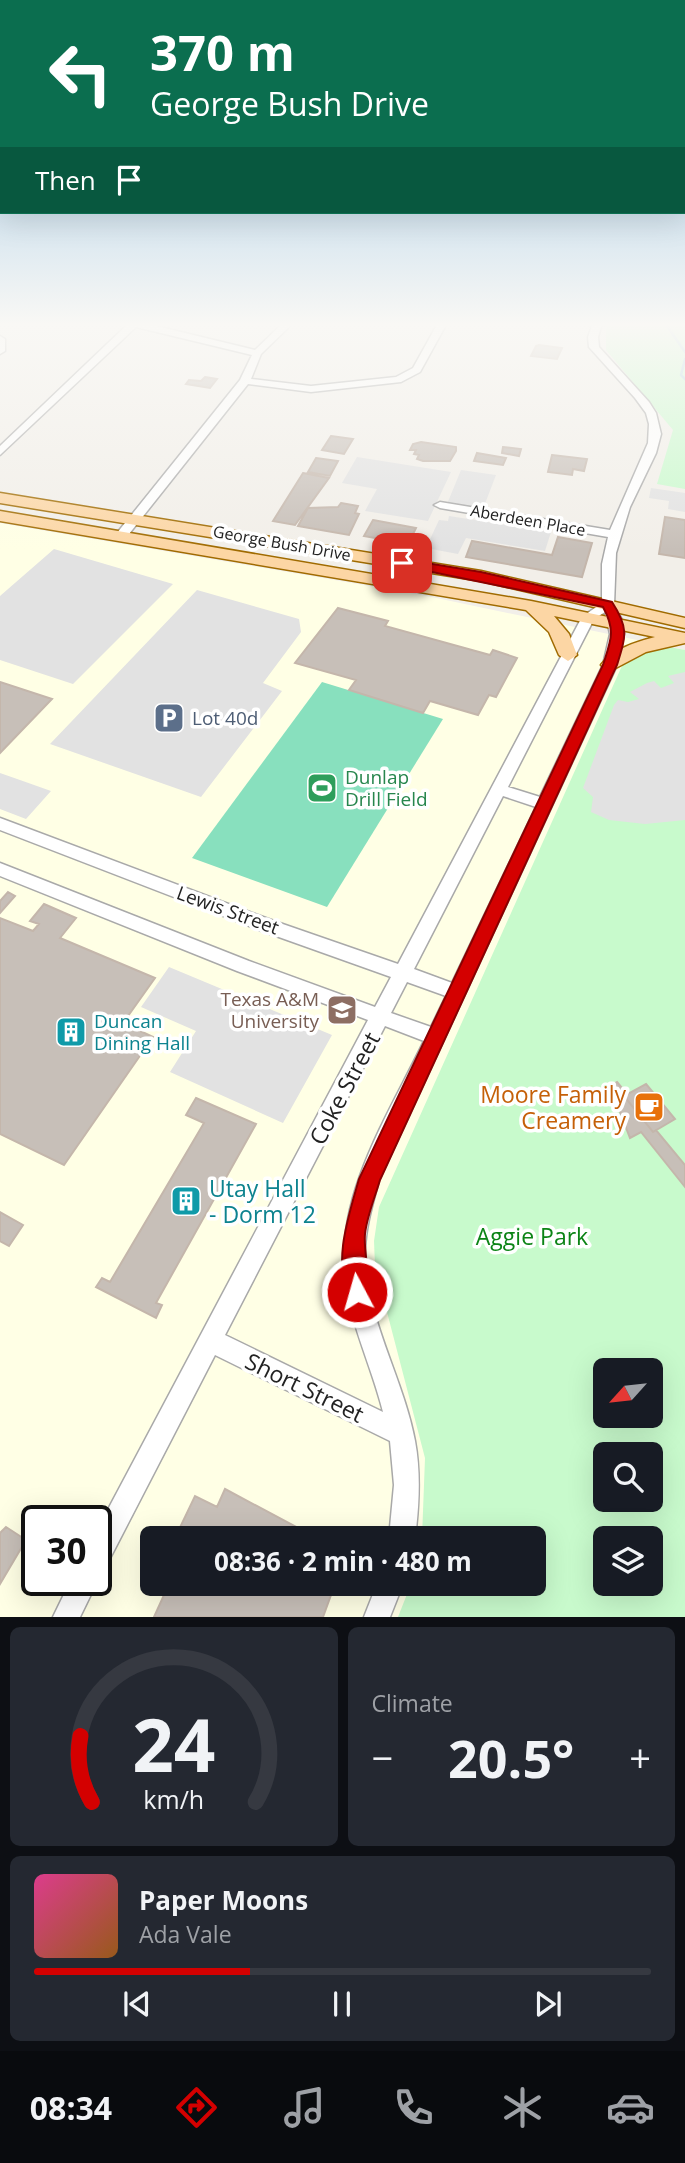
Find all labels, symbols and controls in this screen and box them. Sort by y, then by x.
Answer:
text: 370 m [150,19,295,85]
icon: left [35,28,126,119]
text: George Bush Drive [150,82,429,125]
icon: arrive [110,161,148,199]
text: Then [35,162,96,198]
street label: Aberdeen Place [469,499,587,541]
street label: George Bush Drive [211,520,353,566]
pin [372,533,432,593]
icon: arrive [383,544,421,582]
parking icon: Lot 40d [152,701,186,735]
place label: Lot 40d [192,705,258,731]
place label: Dunlap Drill Field [345,764,428,812]
sports icon: Dunlap Drill Field [305,771,339,805]
street label: Lewis Street [173,879,283,941]
place label: Texas A&M University [220,986,319,1034]
school or university icon: Texas A&M University [325,993,359,1027]
place label: Duncan Dining Hall [94,1008,190,1056]
building icon: Duncan Dining Hall [54,1015,88,1049]
street label: Coke Street [301,1026,387,1150]
place label: Moore Family Creamery [480,1078,626,1136]
cafe icon: Moore Family Creamery [632,1090,666,1124]
place label: Utay Hall - Dorm 12 [209,1172,316,1230]
building icon: Utay Hall - Dorm 12 [169,1184,203,1218]
park label: Aggie Park [476,1220,588,1252]
position arrow [320,1255,394,1329]
street label: Short Street [240,1344,370,1430]
north arrow [593,1358,663,1428]
map controls [593,1358,663,1596]
button: search [593,1442,663,1512]
speed limit sign: 30 [21,1505,112,1596]
button: layers [593,1526,663,1596]
text: 08:36 · 2 min · 480 m [214,1543,472,1579]
text: Climate [372,1687,453,1719]
text: 24 [132,1695,215,1794]
text: 20.5° [448,1722,574,1793]
text: − [372,1731,393,1783]
text: + [629,1731,651,1783]
text: km/h [143,1782,204,1816]
text: Paper Moons [139,1882,308,1918]
text: Ada Vale [139,1918,232,1950]
icon: previous [118,1985,156,2023]
icon: pause [323,1985,361,2023]
icon: next [529,1985,567,2023]
icon: directions [172,2083,221,2132]
icon: music [280,2083,329,2132]
icon: phone [389,2083,438,2132]
icon: climate [498,2083,547,2132]
icon: car [606,2083,655,2132]
text: 08:34 [30,2086,112,2129]

